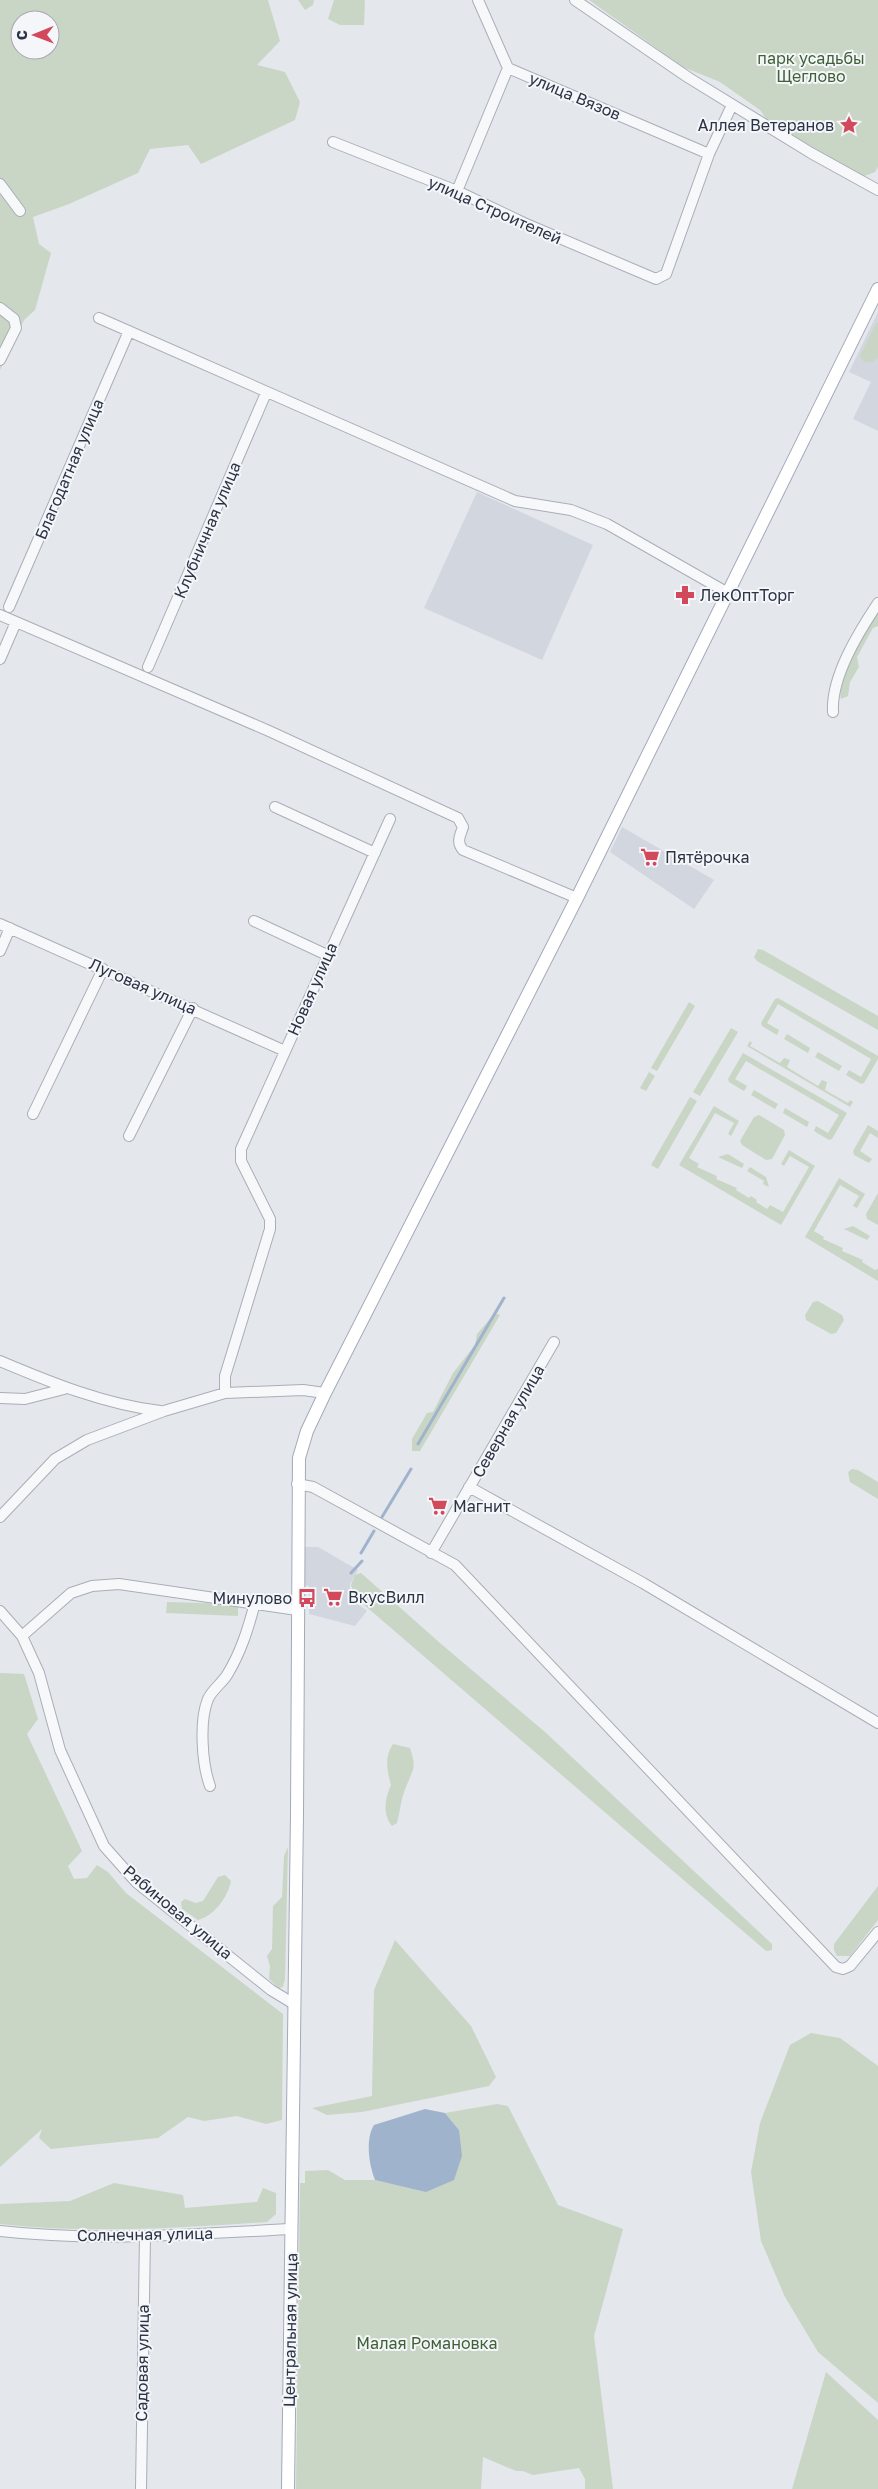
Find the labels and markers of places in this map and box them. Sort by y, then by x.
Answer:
place icon: Аллея Ветеранов [838,114,860,136]
place label: Аллея Ветеранов [698,115,834,135]
pharmacy icon: ЛекОптТорг [674,584,696,606]
place label: ЛекОптТорг [700,585,795,605]
supermarket icon: Пятёрочка [639,846,661,868]
place label: Пятёрочка [665,847,749,867]
supermarket icon: Магнит [427,1495,449,1517]
place label: Магнит [453,1496,511,1516]
supermarket icon: ВкусВилл [322,1586,344,1608]
bus stop icon: Минулово [296,1587,318,1609]
place label: ВкусВилл [348,1587,425,1607]
place label: Минулово [212,1588,292,1608]

